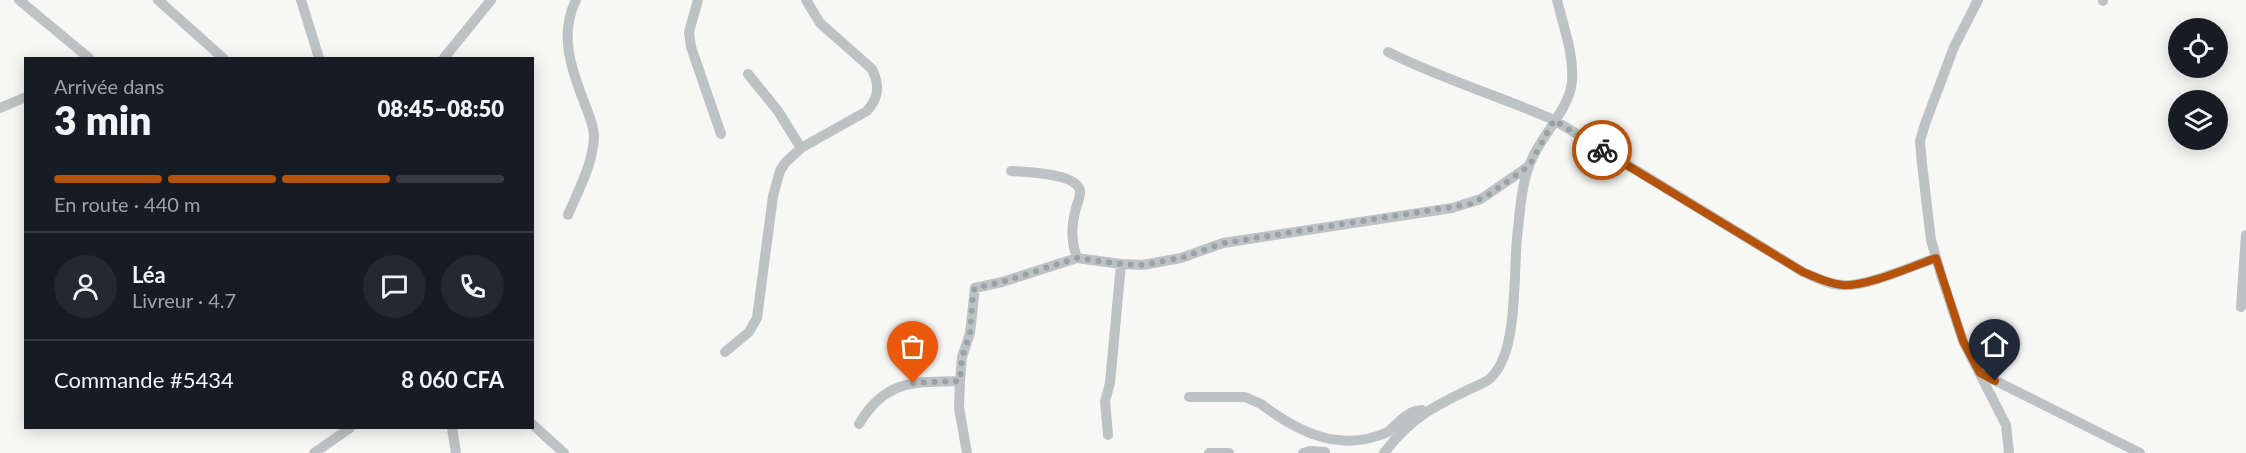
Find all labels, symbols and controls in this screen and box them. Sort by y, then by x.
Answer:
map controls [2168,18,2228,150]
button: locate [2168,18,2228,78]
text: Arrivée dans [54,74,164,98]
button: layers [2168,90,2228,150]
text: 08:45–08:50 [378,95,504,122]
text: 3 min [54,97,151,143]
courier [1572,120,1632,180]
icon: bike [1586,134,1619,167]
text: En route · 440 m [54,192,200,216]
button: person [54,255,117,318]
button: chat [363,255,426,318]
button: phone [441,255,504,318]
text: Léa [132,261,166,288]
text: Livreur · 4.7 [132,288,236,312]
pin [1969,319,2020,381]
pin [887,321,938,383]
icon: home [1978,328,2011,361]
icon: bag [896,330,929,363]
text: Commande #5434 [54,366,234,393]
text: 8 060 CFA [401,366,504,393]

